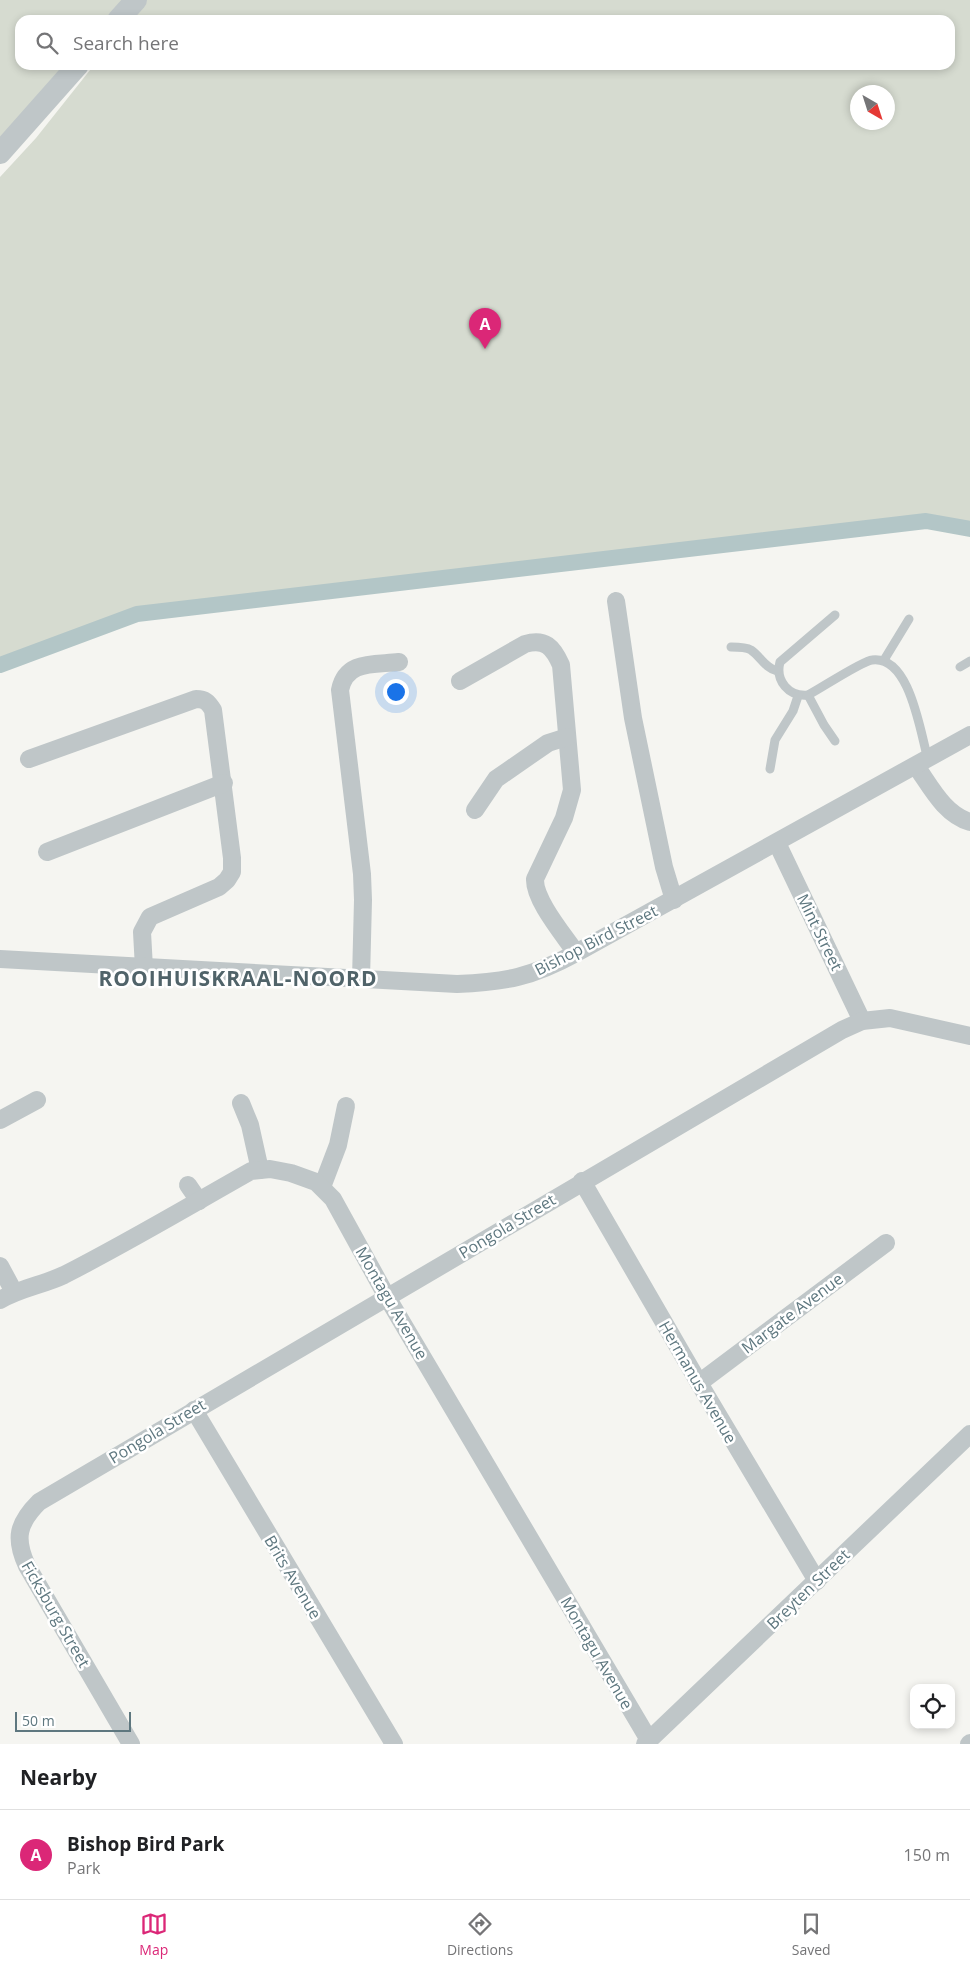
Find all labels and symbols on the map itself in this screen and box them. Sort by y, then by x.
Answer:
north arrow [850,85,895,130]
pin: A [469,308,501,349]
your location [383,679,409,705]
street label: Mint Street [792,890,848,974]
street label: Bishop Bird Street [531,899,661,980]
district label: ROOIHUISKRAAL-NOORD [98,964,378,992]
street label: Pongola Street [455,1188,560,1264]
street label: Montagu Avenue [351,1243,433,1363]
street label: Margate Avenue [737,1268,847,1358]
street label: Hermanus Avenue [654,1317,742,1447]
street label: Pongola Street [105,1393,210,1469]
street label: Brits Avenue [259,1531,327,1623]
street label: Breyten Street [762,1544,854,1634]
street label: Ficksburg Street [17,1557,96,1672]
street label: Montagu Avenue [556,1593,638,1713]
scale bar [15,1709,131,1732]

